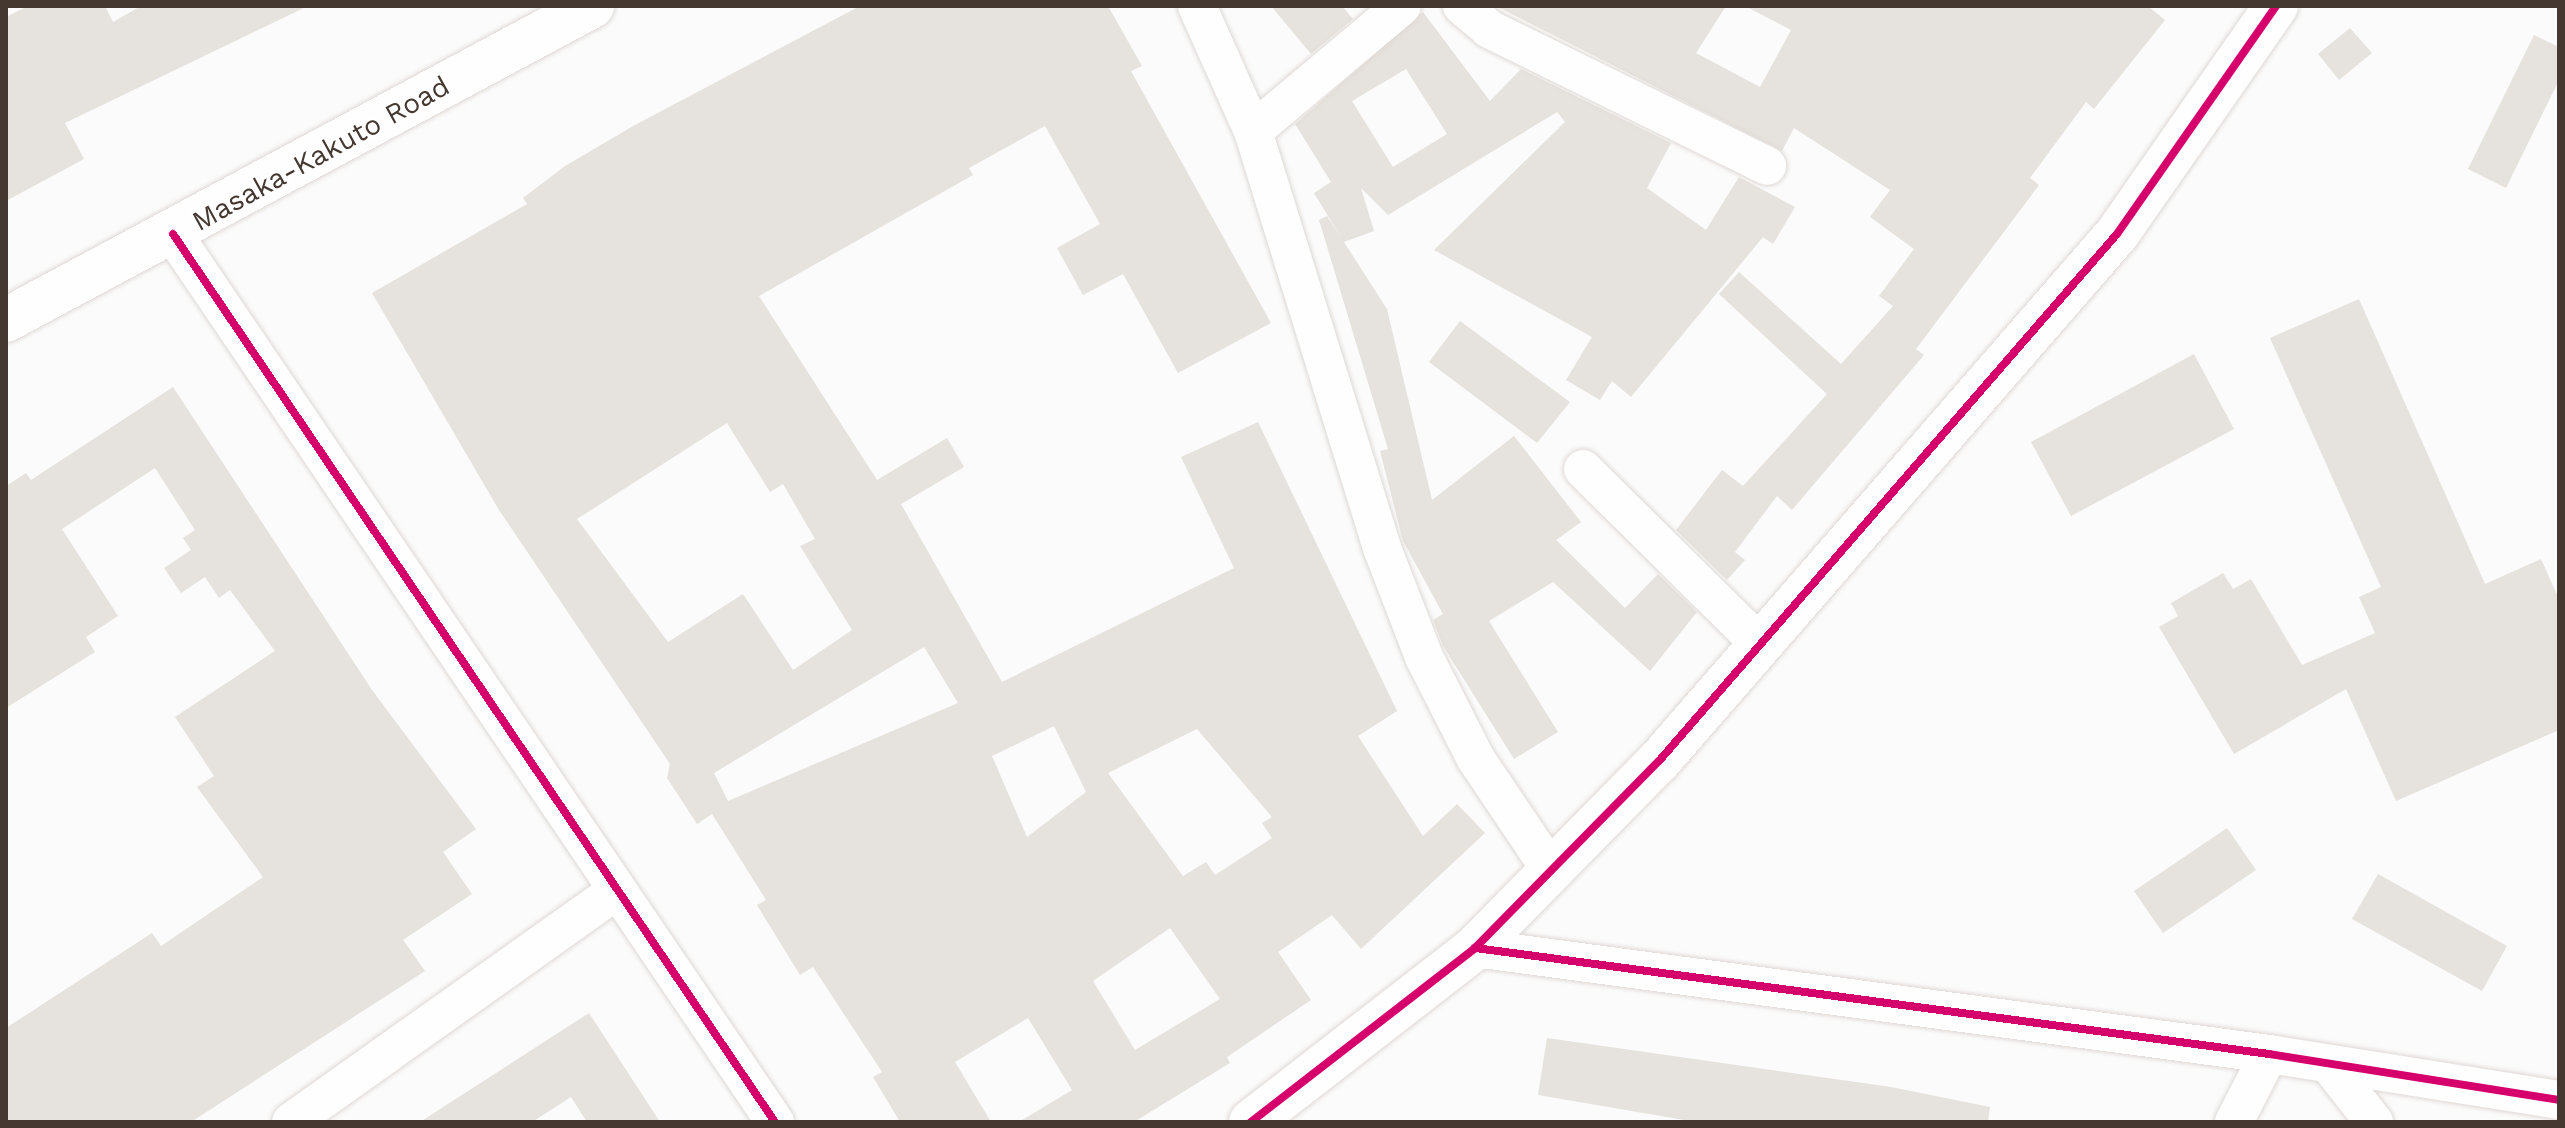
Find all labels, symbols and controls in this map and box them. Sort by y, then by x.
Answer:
street label: Masaka-Kakuto Road [187,69,455,239]

